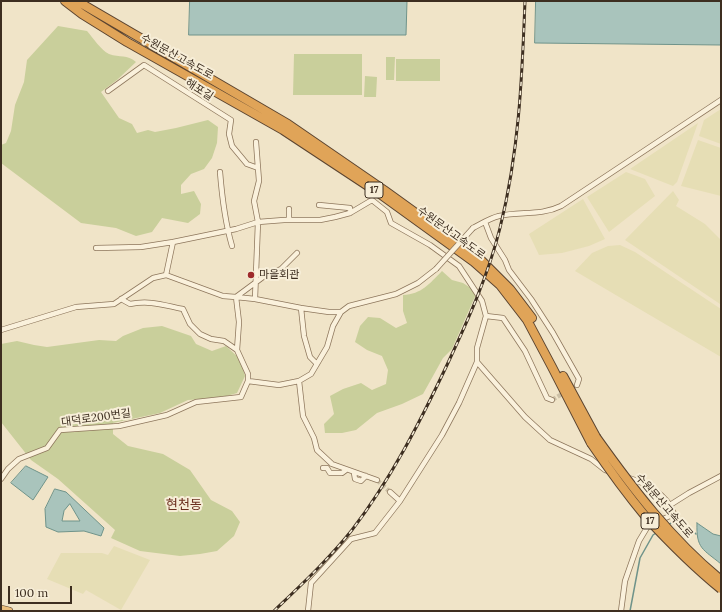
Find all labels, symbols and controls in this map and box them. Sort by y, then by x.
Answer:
street label: 수원문산고속도로 [138,32,216,82]
street label: 해포길 [183,76,215,104]
road number: 17 [365,182,383,198]
street label: 수원문산고속도로 [414,204,488,262]
place label: 마을회관 [259,268,299,282]
marker: 마을회관 [246,270,256,280]
street label: 대덕로200번길 [60,407,132,429]
street label: 수원문산고속도로 [632,471,696,541]
district label: 현천동 [166,497,202,513]
road number: 17 [641,513,659,529]
scale bar [10,578,74,604]
text: 100 m [15,585,48,600]

